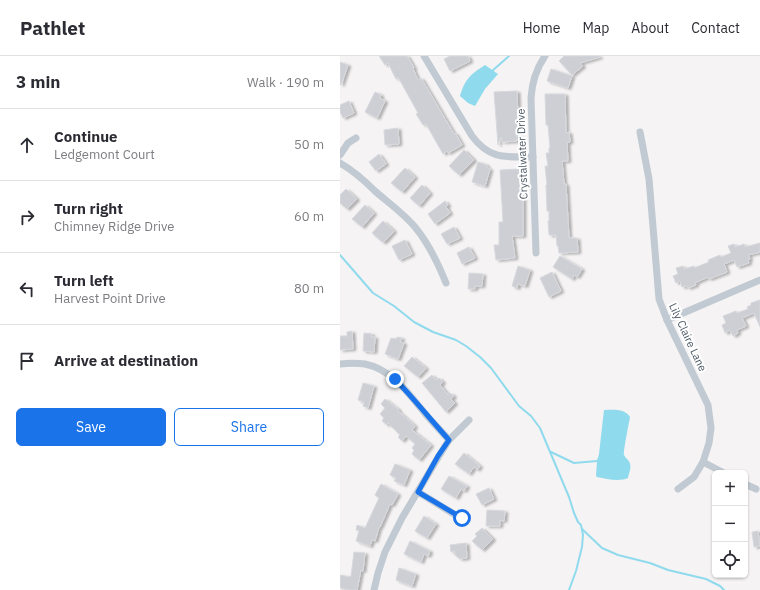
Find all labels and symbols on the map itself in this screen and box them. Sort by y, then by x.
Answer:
street label: Crystalwater Drive [513,108,531,200]
street label: Lily Claire Lane [666,301,710,373]
route end [386,370,404,388]
route start [453,509,471,527]

